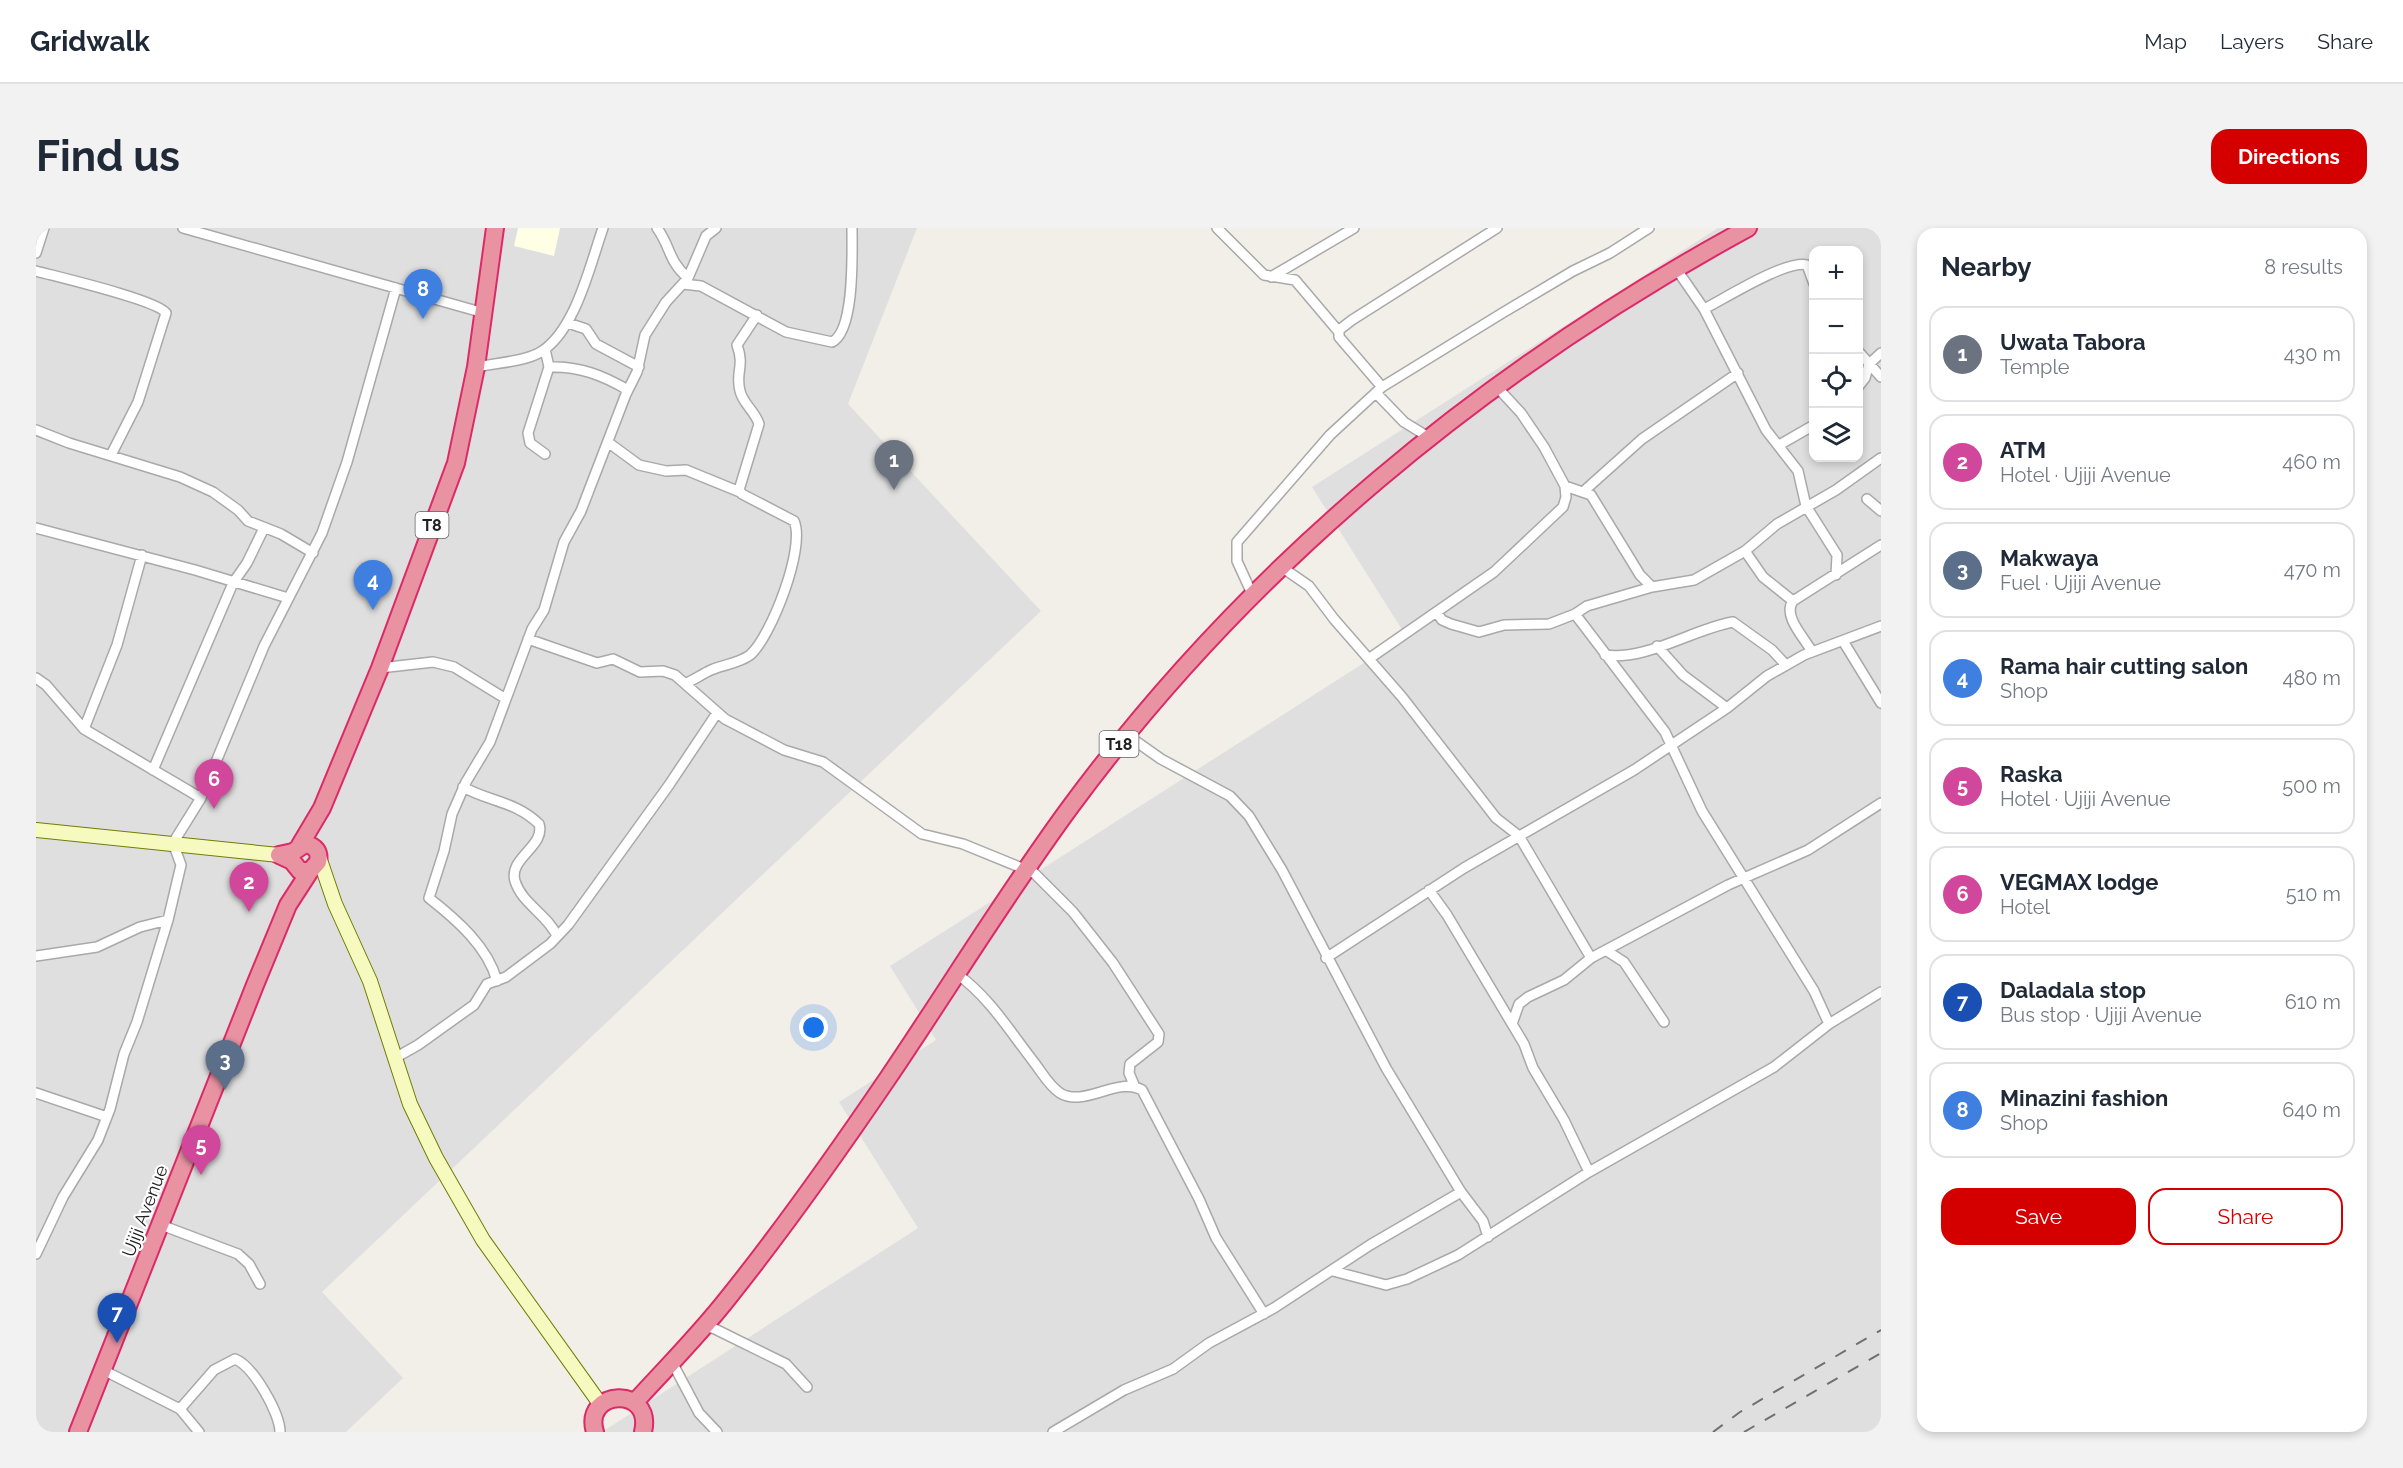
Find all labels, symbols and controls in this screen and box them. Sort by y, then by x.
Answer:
text: Gridwalk [30,25,150,58]
text: Map [2144,29,2187,54]
text: Layers [2220,29,2284,54]
text: Share [2317,29,2373,54]
button: Directions [2211,129,2367,184]
text: Find us [36,132,180,181]
map controls [1809,246,1863,462]
button: + [1809,246,1863,300]
text: Nearby [1941,252,2031,282]
text: 8 results [2264,255,2343,279]
pin: 8 [404,270,442,319]
button: − [1809,300,1863,354]
text: Uwata Tabora [2000,329,2146,355]
text: 1 [1958,342,1967,366]
text: 430 m [2284,342,2341,366]
button: locate [1809,354,1863,408]
text: Temple [2000,355,2070,379]
button: layers [1809,408,1863,462]
text: ATM [2000,437,2046,463]
pin: 1 [874,440,914,490]
text: 2 [1957,450,1968,474]
text: 460 m [2282,450,2341,474]
text: Hotel · Ujiji Avenue [2000,463,2171,487]
road number: T8 [416,512,448,538]
text: Makwaya [2000,545,2099,571]
text: 3 [1957,558,1968,582]
text: 470 m [2284,558,2341,582]
pin: 4 [354,560,392,610]
text: Fuel · Ujiji Avenue [2000,571,2161,595]
text: Rama hair cutting salon [2000,653,2248,679]
text: 4 [1957,666,1968,690]
text: 480 m [2283,666,2341,690]
text: Shop [2000,679,2048,703]
road number: T18 [1100,731,1138,757]
pin: 6 [194,760,234,809]
text: Raska [2000,761,2063,787]
text: 5 [1957,774,1968,798]
text: 500 m [2282,774,2341,798]
text: Hotel · Ujiji Avenue [2000,787,2171,811]
pin: 2 [230,862,268,912]
text: VEGMAX lodge [2000,869,2158,895]
text: 6 [1956,882,1969,906]
text: 510 m [2286,882,2341,906]
text: Hotel [2000,895,2050,919]
text: Daladala stop [2000,977,2146,1003]
text: 7 [1957,990,1968,1014]
text: 610 m [2285,990,2341,1014]
text: Bus stop · Ujiji Avenue [2000,1003,2202,1027]
your location [799,1013,828,1042]
pin: 3 [206,1040,244,1090]
text: Minazini fashion [2000,1085,2168,1111]
text: 8 [1956,1098,1969,1122]
text: 640 m [2282,1098,2341,1122]
text: Shop [2000,1111,2048,1135]
pin: 5 [182,1126,220,1175]
street label: Ujiji Avenue [117,1162,172,1260]
button: Save [1941,1188,2136,1245]
button: Share [2148,1188,2343,1245]
pin: 7 [98,1294,136,1343]

